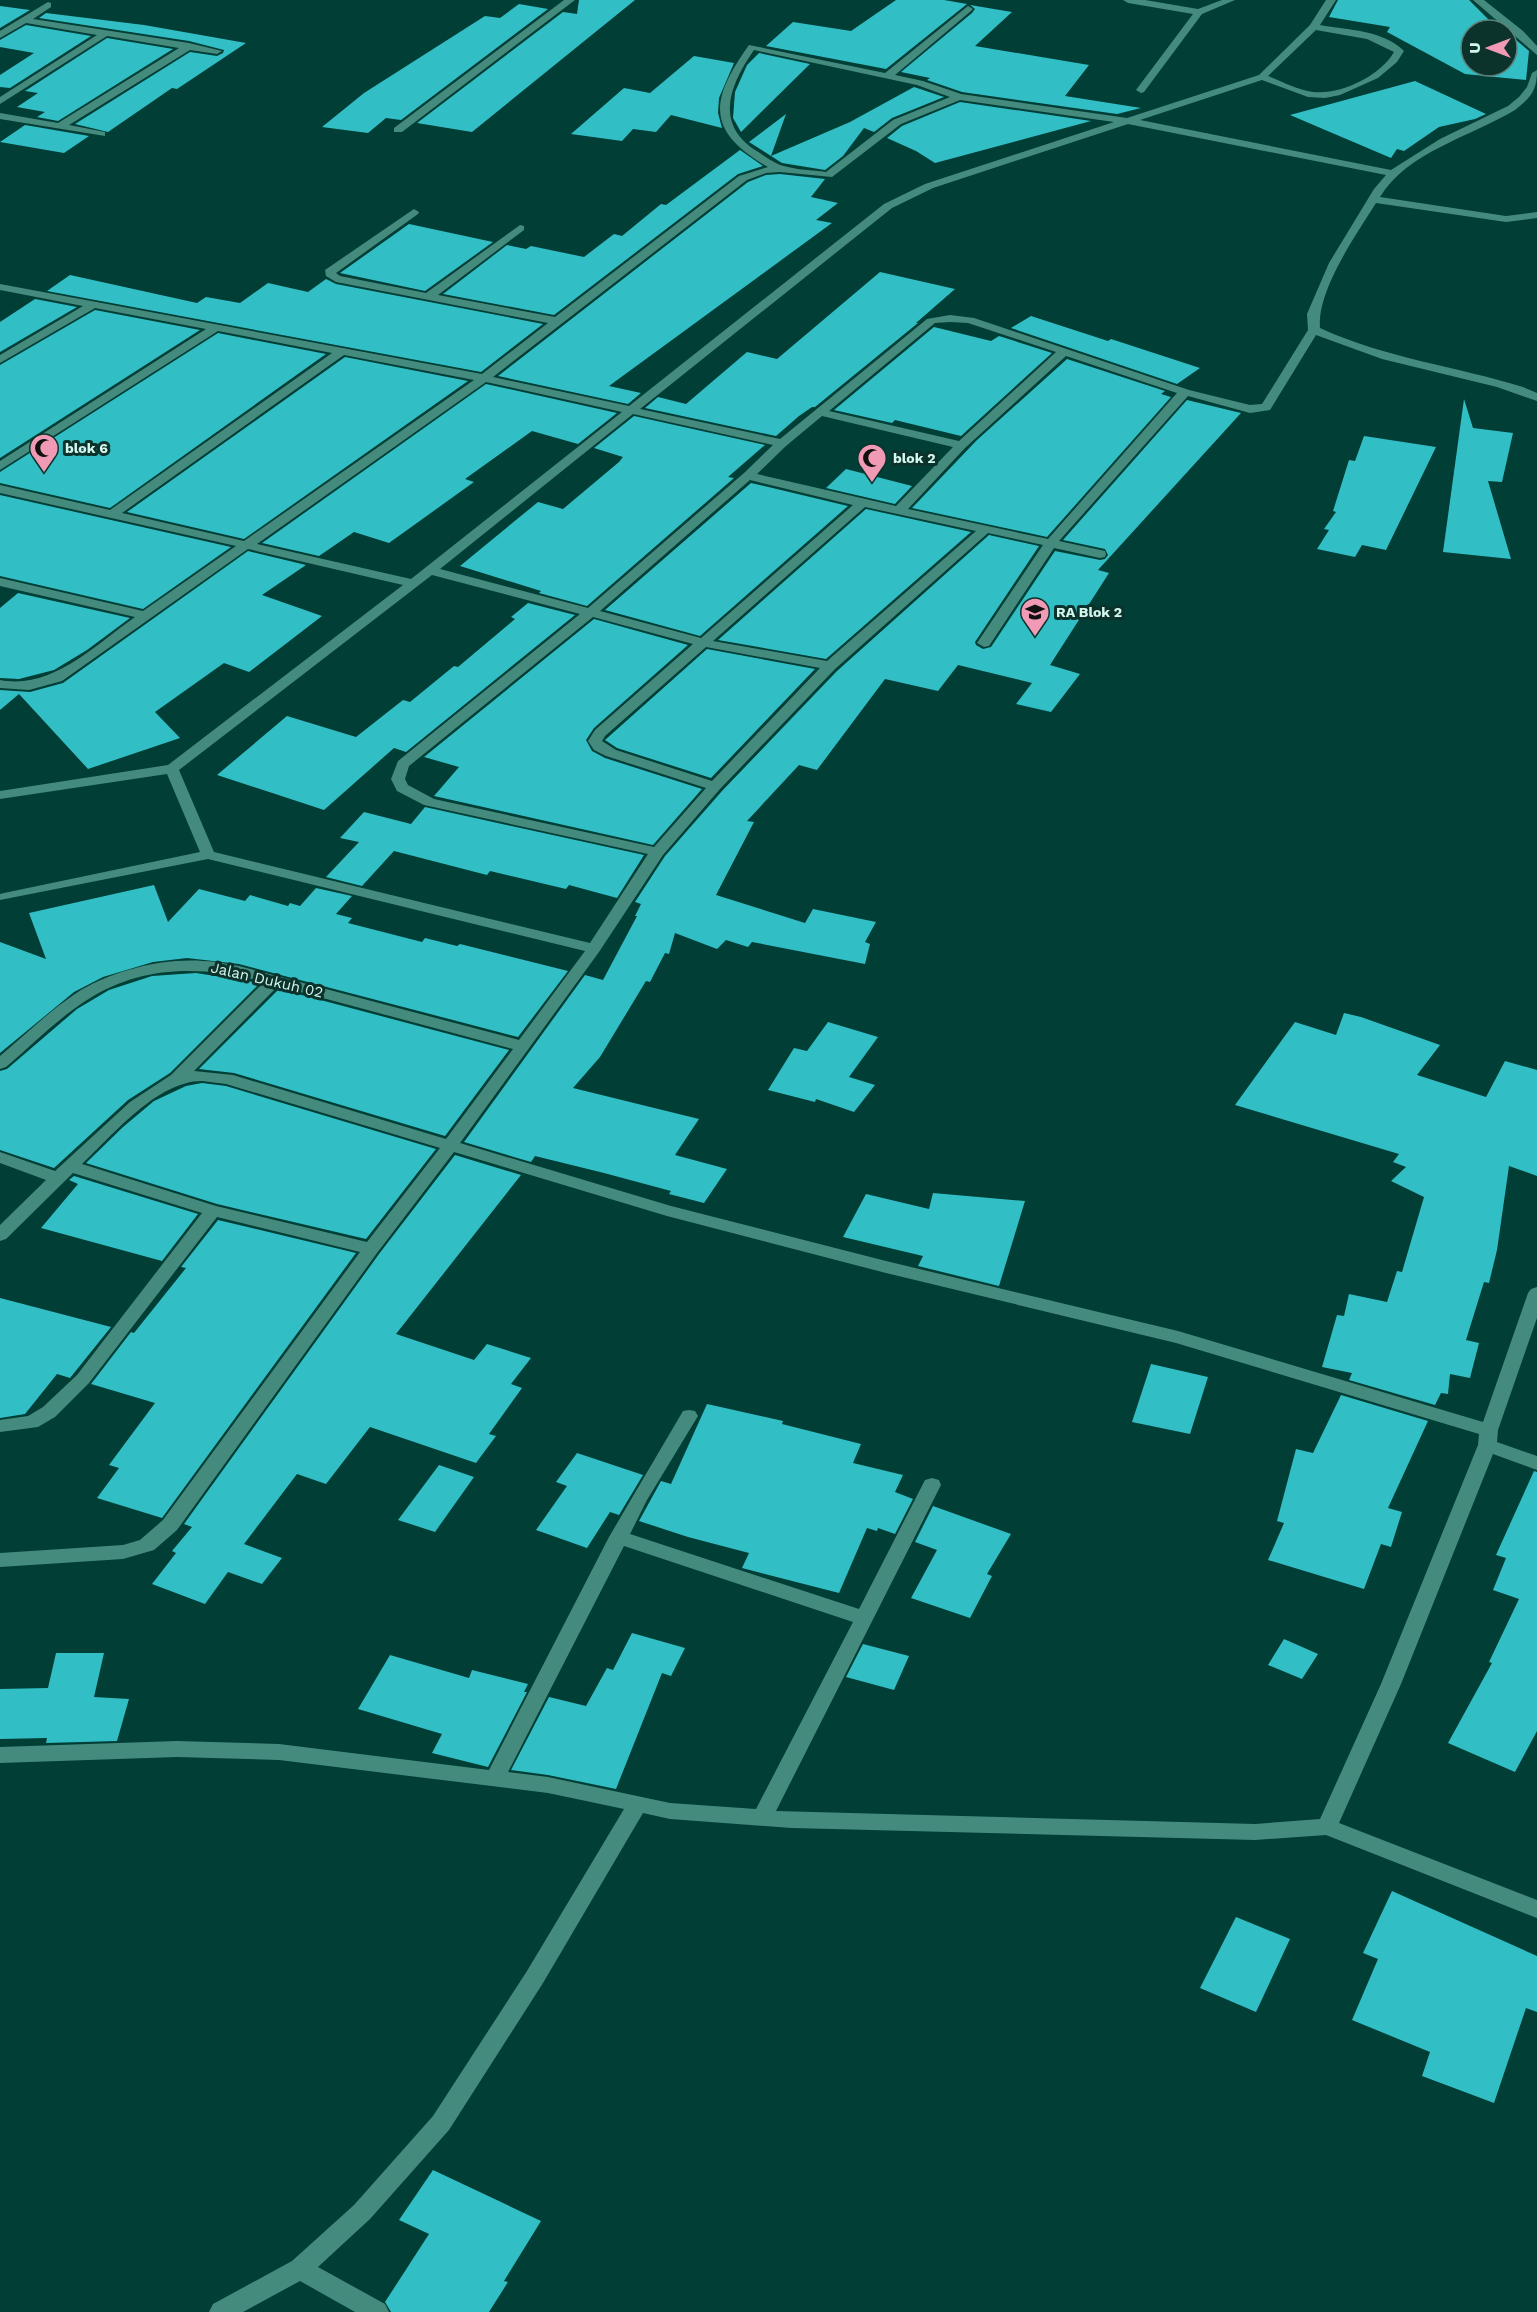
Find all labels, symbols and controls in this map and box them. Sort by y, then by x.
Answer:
north arrow [1459,18,1519,78]
text: U [1465,42,1484,54]
mosque icon: blok 6 [28,432,60,474]
place label: blok 6 [65,440,108,456]
mosque icon: blok 2 [856,442,888,484]
place label: blok 2 [893,450,936,466]
school or university icon: RA Blok 2 [1019,596,1051,638]
place label: RA Blok 2 [1056,604,1122,620]
street label: Jalan Dukuh 02 [209,958,325,1002]

